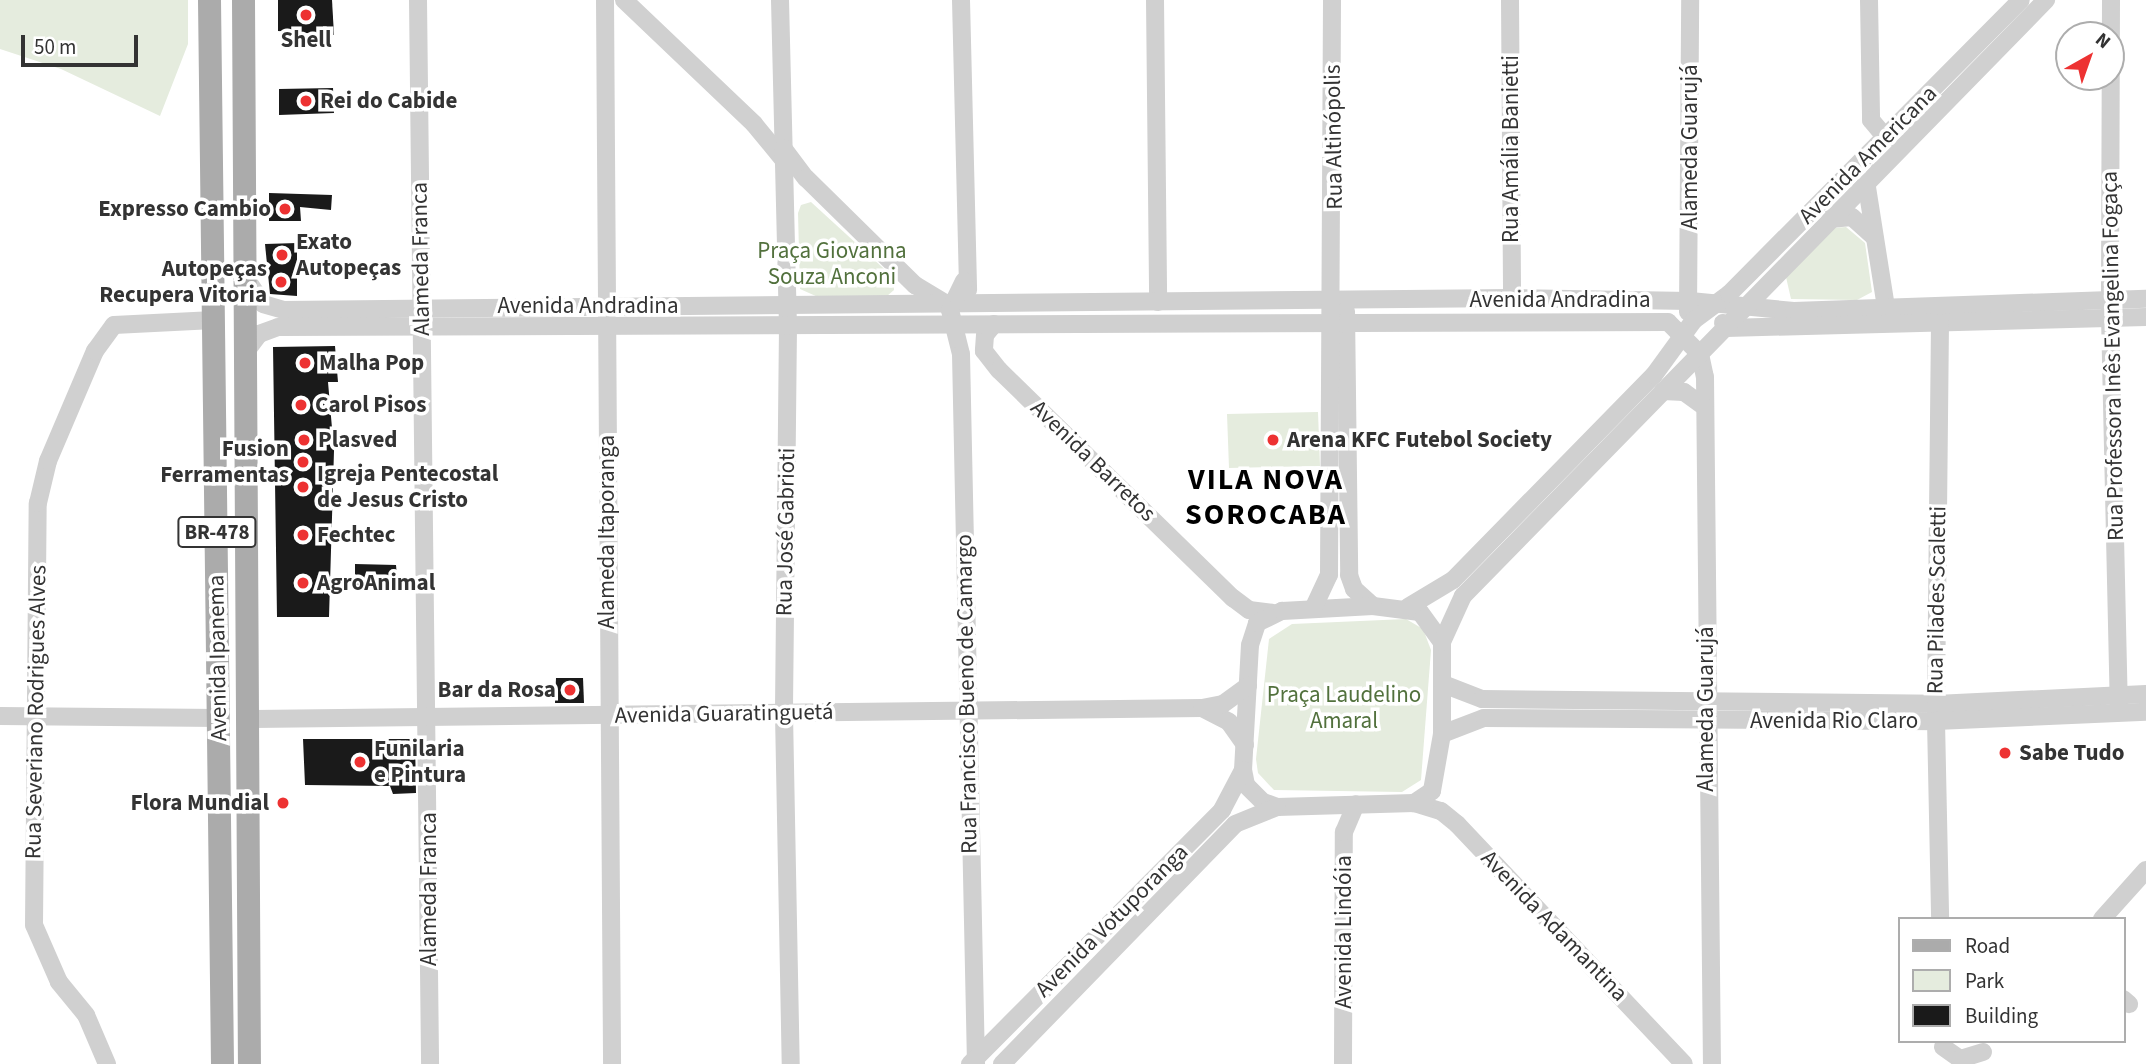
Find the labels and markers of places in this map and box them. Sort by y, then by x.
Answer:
marker: Shell [298,7,314,23]
place label: Shell [281,26,331,54]
place label: Rei do Cabide [320,87,457,115]
marker: Rei do Cabide [298,93,314,109]
place label: Expresso Cambio [98,195,271,223]
marker: Expresso Cambio [277,201,293,217]
place label: Exato Autopeças [296,228,401,282]
marker: Exato Autopeças [274,247,290,263]
place label: Autopeças Recupera Vitoria [99,255,267,309]
marker: Autopeças Recupera Vitoria [273,274,289,290]
place label: Malha Pop [319,349,424,377]
marker: Malha Pop [297,355,313,371]
place label: Carol Pisos [315,391,426,419]
marker: Carol Pisos [293,397,309,413]
place label: Plasved [318,426,398,454]
place label: Arena KFC Futebol Society [1287,426,1552,454]
marker: Plasved [296,432,312,448]
marker: Arena KFC Futebol Society [1265,432,1281,448]
place label: Fusion Ferramentas [160,435,289,489]
marker: Fusion Ferramentas [295,454,311,470]
place label: Igreja Pentecostal de Jesus Cristo [317,460,498,514]
marker: Igreja Pentecostal de Jesus Cristo [295,479,311,495]
place label: Fechtec [317,521,396,549]
marker: Fechtec [295,527,311,543]
place label: AgroAnimal [317,569,435,597]
marker: AgroAnimal [295,575,311,591]
place label: Bar da Rosa [437,676,556,704]
marker: Bar da Rosa [562,682,578,698]
place label: Funilaria e Pintura [374,735,466,789]
place label: Sabe Tudo [2019,739,2124,767]
marker: Sabe Tudo [1997,745,2013,761]
marker: Funilaria e Pintura [352,754,368,770]
place label: Flora Mundial [130,789,269,817]
marker: Flora Mundial [275,795,291,811]

